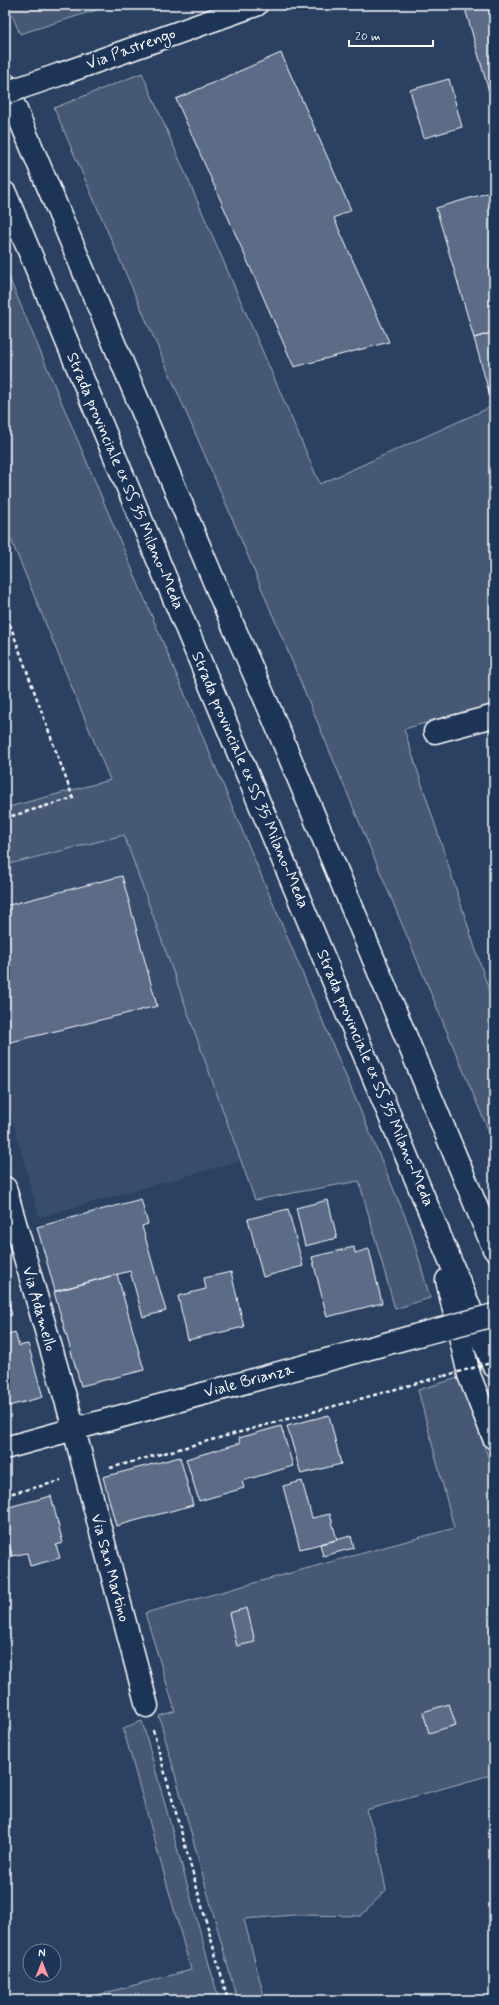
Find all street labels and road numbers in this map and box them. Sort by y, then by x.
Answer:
street label: Via Pastrengo [83,23,179,76]
street label: Strada provinciale ex SS 35 Milano-Meda [61,350,189,613]
street label: Strada provinciale ex SS 35 Milano-Meda [186,649,314,912]
street label: Strada provinciale ex SS 35 Milano-Meda [311,947,439,1210]
street label: Via Adamello [17,1264,61,1354]
street label: Viale Brianza [202,1359,297,1403]
street label: Via San Martino [85,1512,135,1625]

